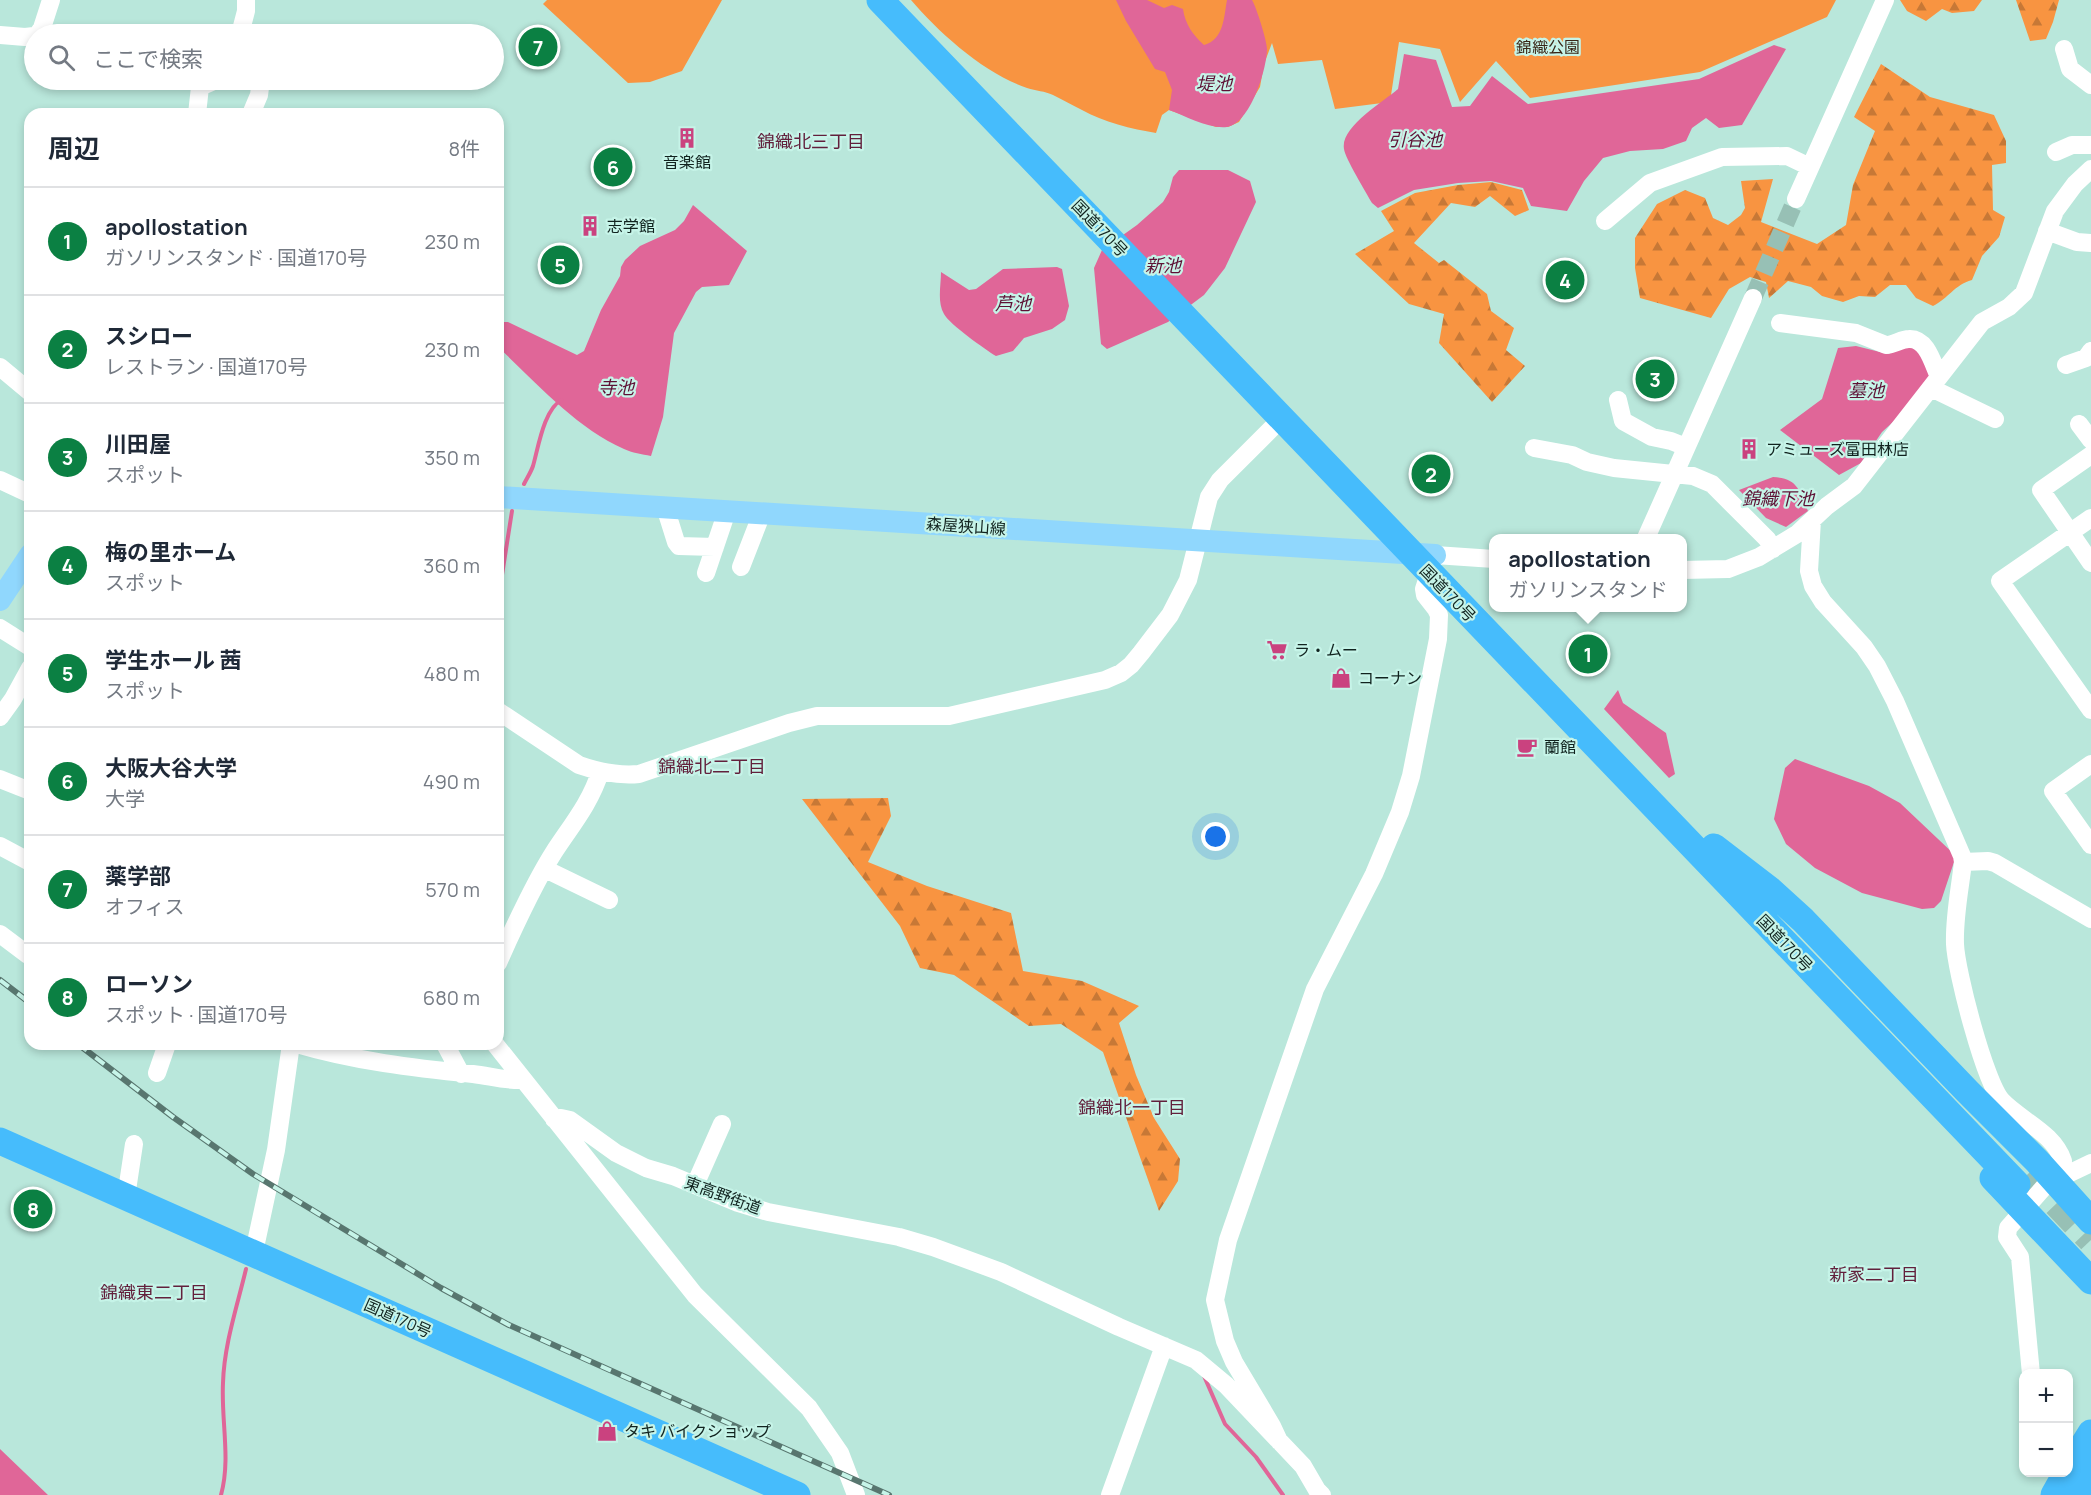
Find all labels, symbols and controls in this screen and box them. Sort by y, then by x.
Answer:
search box [24,24,504,90]
pin: 7 [518,24,558,70]
park label: 錦織公園 [1516,36,1580,58]
icon: search [45,41,78,74]
text: ここで検索 [93,44,203,74]
water label: 堤池 [1196,71,1234,95]
building icon: 音楽館 [675,126,699,150]
water label: 引谷池 [1388,127,1444,151]
district label: 錦織北三丁目 [757,129,865,153]
text: 周辺 [48,130,100,166]
text: 8件 [448,135,480,162]
pin: 6 [594,144,632,190]
place label: 音楽館 [663,151,711,173]
street label: 国道170号 [1067,194,1133,262]
text: apollostation [105,212,248,242]
building icon: 志学館 [578,214,602,238]
place label: 志学館 [607,215,655,237]
text: 1 [63,228,72,255]
text: 230 m [424,228,480,255]
pin: 5 [540,242,580,288]
text: ガソリンスタンド · 国道170号 [105,244,367,271]
water label: 新池 [1145,253,1183,277]
pin: 4 [1546,258,1584,302]
water label: 芦池 [995,291,1033,315]
text: スシロー [105,321,193,351]
text: 2 [62,336,73,363]
text: 230 m [424,336,480,363]
text: レストラン · 国道170号 [105,353,308,380]
pin: 3 [1636,356,1674,401]
water label: 寺池 [598,375,636,399]
water label: 墓池 [1848,378,1886,402]
text: 川田屋 [105,429,171,459]
building icon: アミューズ富田林店 [1737,437,1761,461]
place label: アミューズ富田林店 [1766,438,1909,460]
text: 3 [62,444,73,471]
text: 350 m [424,444,480,471]
pin: 2 [1412,452,1450,496]
text: スポット [105,461,185,488]
water label: 錦織下池 [1742,486,1816,510]
street label: 森屋狭山線 [925,512,1007,540]
popup [1489,534,1687,612]
text: 梅の里ホーム [105,537,236,567]
text: apollostation [1508,544,1651,574]
text: 4 [61,552,74,579]
text: 360 m [423,552,480,579]
street label: 国道170号 [1415,559,1481,627]
text: スポット [105,569,185,596]
text: ガソリンスタンド [1508,576,1668,603]
pin: 1 [1568,632,1608,676]
supermarket icon: ラ・ムー [1265,638,1289,662]
place label: ラ・ムー [1294,639,1358,661]
text: 学生ホール 茜 [105,645,241,675]
text: 5 [62,660,73,687]
text: 480 m [423,660,480,687]
shop icon: コーナン [1329,666,1353,690]
place label: コーナン [1358,667,1422,689]
text: スポット [105,677,185,704]
cafe icon: 蘭館 [1515,735,1539,759]
place label: 蘭館 [1544,736,1576,758]
text: 大阪大谷大学 [105,753,237,783]
district label: 錦織北二丁目 [658,754,766,778]
text: 6 [61,768,74,795]
text: 490 m [423,768,480,795]
text: 大学 [105,785,145,812]
your location [1201,822,1230,851]
text: 薬学部 [105,861,171,891]
text: 7 [62,876,73,903]
text: 570 m [425,876,480,903]
text: オフィス [105,893,185,920]
street label: 国道170号 [1752,909,1818,977]
text: ローソン [105,969,193,999]
text: 8 [61,984,74,1011]
text: 680 m [423,984,480,1011]
text: スポット · 国道170号 [105,1001,288,1028]
district label: 錦織北一丁目 [1078,1095,1186,1119]
street label: 東高野街道 [682,1171,764,1219]
pin: 8 [14,1186,52,1232]
district label: 新家二丁目 [1829,1262,1919,1286]
district label: 錦織東二丁目 [100,1280,208,1304]
street label: 国道170号 [361,1293,435,1343]
map controls [2019,1369,2073,1477]
button: + [2019,1369,2073,1423]
shop icon: タキ バイクショップ [595,1419,619,1443]
place label: タキ バイクショップ [624,1420,771,1442]
button: − [2019,1423,2073,1477]

